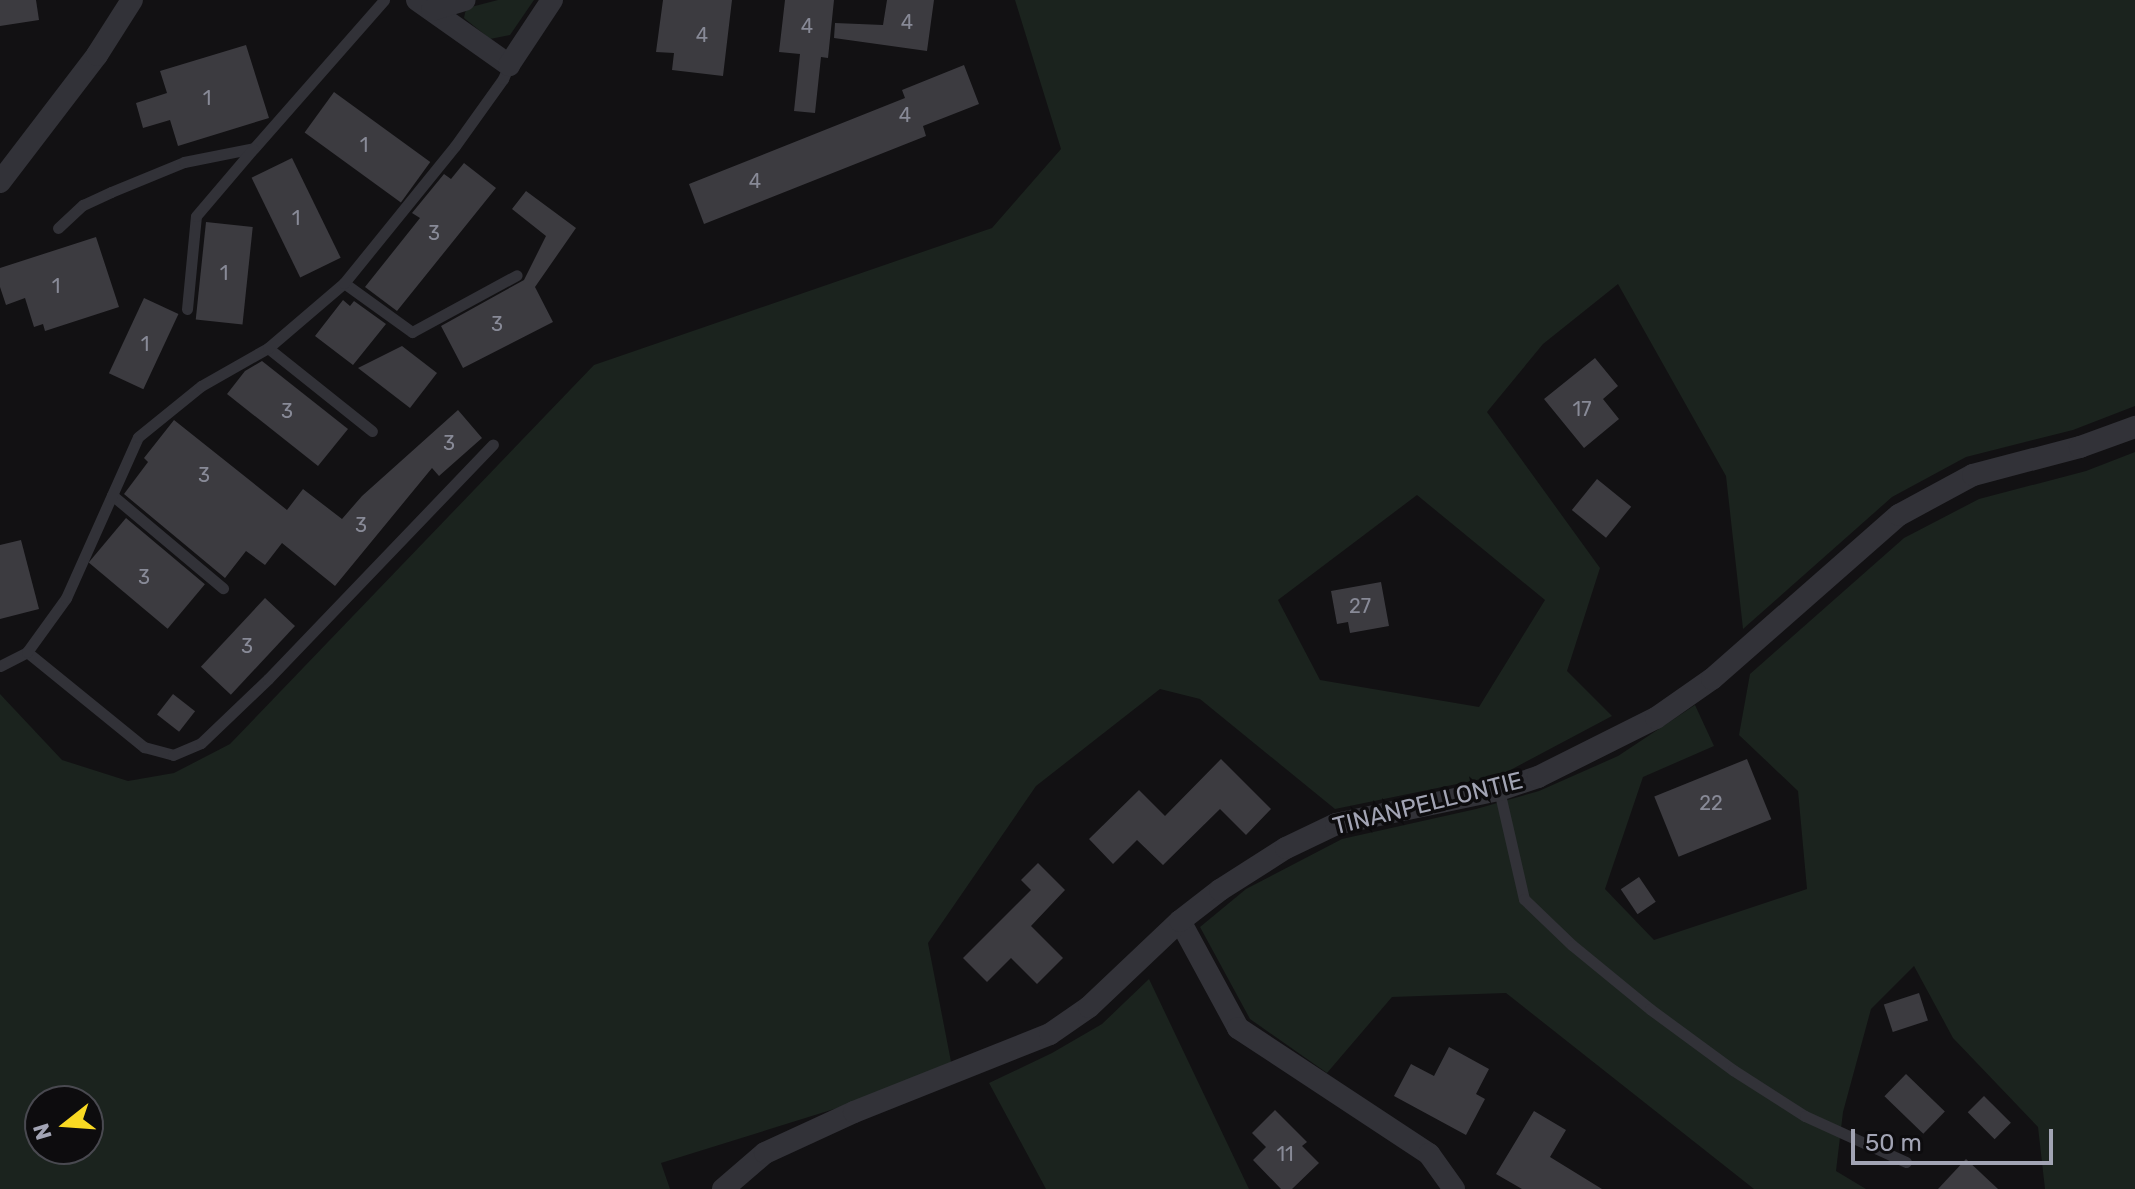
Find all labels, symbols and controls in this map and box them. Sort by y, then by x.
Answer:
house number: 4 [901,10,913,34]
house number: 4 [801,14,813,38]
house number: 4 [696,23,708,47]
house number: 1 [203,86,211,110]
house number: 4 [899,103,911,127]
house number: 1 [360,133,368,157]
house number: 4 [749,169,761,193]
house number: 1 [292,206,300,230]
house number: 3 [428,221,440,245]
house number: 1 [220,261,228,285]
house number: 1 [52,274,60,298]
house number: 3 [491,312,503,336]
house number: 1 [141,332,149,356]
house number: 17 [1573,397,1591,421]
house number: 3 [281,399,293,423]
house number: 3 [443,431,455,455]
house number: 3 [198,463,210,487]
house number: 3 [355,513,367,537]
house number: 3 [138,565,150,589]
house number: 27 [1349,594,1371,618]
house number: 3 [241,634,253,658]
street label: TINANPELLONTIE [1330,766,1526,842]
house number: 22 [1699,791,1723,815]
north arrow [24,1085,104,1165]
scale bar [1855,1113,2057,1163]
text: N [27,1120,58,1143]
text: 50 m [1865,1129,1922,1157]
house number: 11 [1276,1142,1294,1166]

